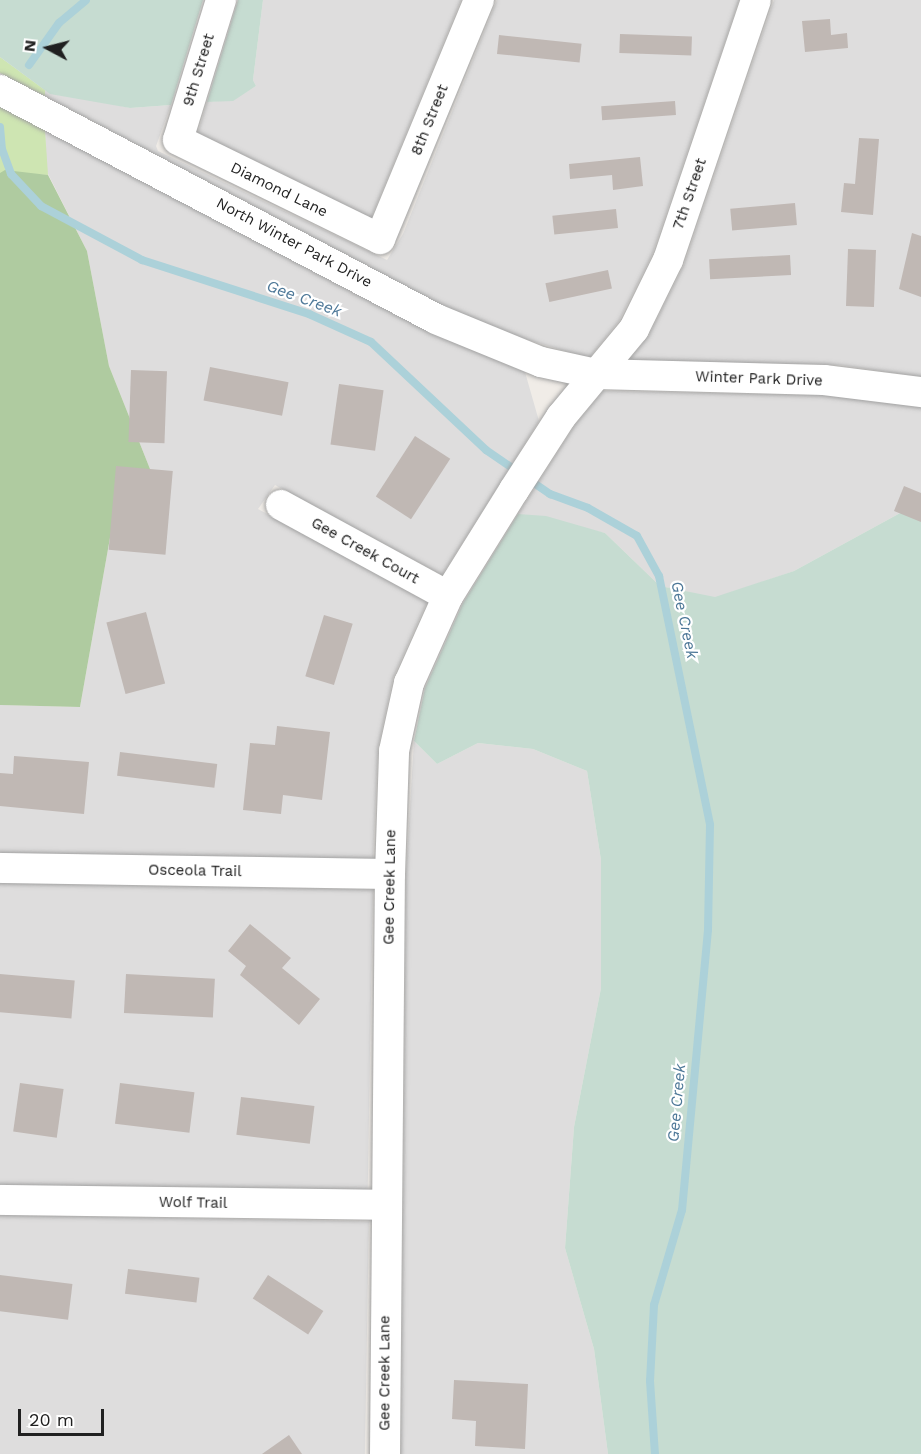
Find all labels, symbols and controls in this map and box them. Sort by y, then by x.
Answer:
north arrow [18,18,78,78]
street label: 9th Street [179,31,219,109]
text: N [19,39,40,53]
street label: 8th Street [408,82,452,158]
street label: 7th Street [669,156,711,232]
street label: Diamond Lane [228,159,330,221]
street label: North Winter Park Drive [213,194,375,292]
water label: Gee Creek [264,277,344,321]
street label: Winter Park Drive [695,368,823,390]
street label: Gee Creek Court [308,514,422,588]
water label: Gee Creek [666,580,702,660]
street label: Gee Creek Lane [380,829,400,945]
street label: Osceola Trail [148,861,242,881]
water label: Gee Creek [664,1063,690,1143]
street label: Wolf Trail [158,1193,228,1213]
street label: Gee Creek Lane [376,1315,394,1431]
scale bar [21,1397,106,1435]
text: 20 m [29,1409,74,1430]

